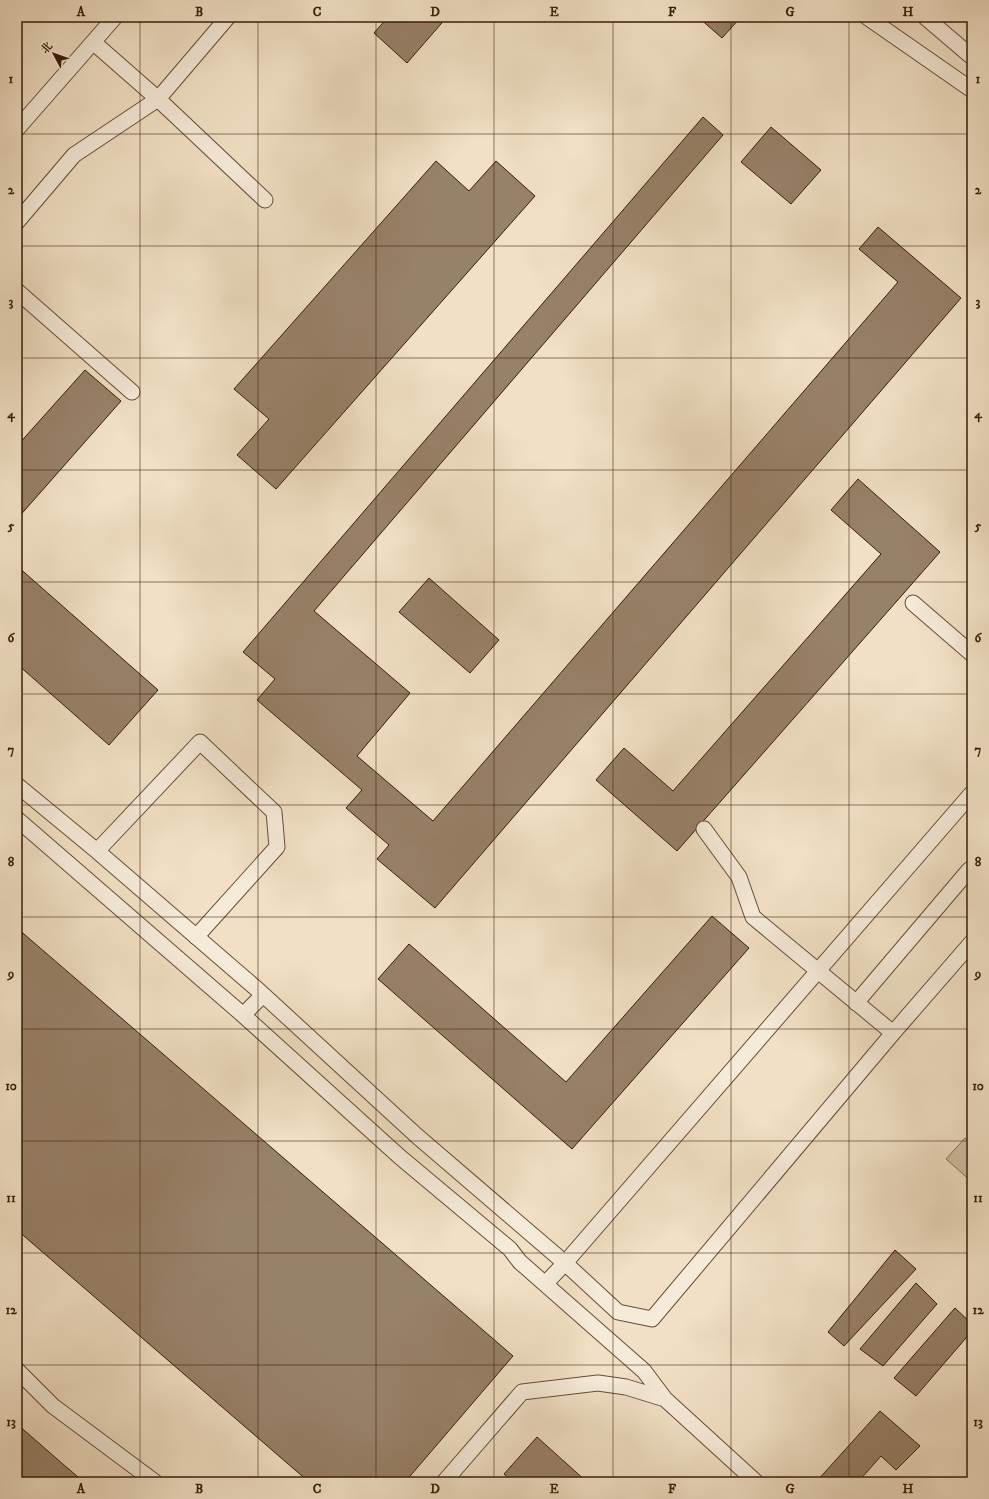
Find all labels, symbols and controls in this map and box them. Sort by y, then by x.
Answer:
text: A [76,4,86,20]
text: B [195,4,203,20]
text: C [313,4,322,20]
text: D [430,4,440,20]
text: E [549,4,559,20]
text: F [668,4,677,20]
text: G [785,4,795,20]
text: H [903,4,914,20]
north arrow [34,34,74,74]
text: 北 [38,39,56,57]
text: 1 [9,71,14,87]
text: 1 [976,71,981,87]
text: 2 [8,182,15,198]
text: 2 [975,182,982,198]
text: 3 [9,294,14,310]
text: 3 [976,294,981,310]
text: 4 [6,406,15,423]
text: 4 [973,406,982,423]
text: 5 [7,518,15,534]
text: 5 [974,518,982,534]
text: 6 [8,630,16,646]
text: 6 [975,630,983,646]
text: 7 [8,742,15,758]
text: 7 [975,742,982,758]
text: 8 [8,854,15,870]
text: 8 [975,854,982,870]
text: 9 [7,966,14,982]
text: 9 [974,966,981,982]
text: 10 [5,1078,17,1094]
text: 10 [972,1078,984,1094]
text: 11 [6,1190,16,1206]
text: 11 [973,1190,983,1206]
text: 12 [5,1302,17,1318]
text: 12 [972,1302,984,1318]
text: 13 [6,1414,16,1430]
text: 13 [973,1414,983,1430]
text: A [76,1481,86,1497]
text: B [195,1481,203,1497]
text: C [313,1481,322,1497]
text: D [430,1481,440,1497]
text: E [549,1481,559,1497]
text: F [668,1481,677,1497]
text: G [785,1481,795,1497]
text: H [903,1481,914,1497]

